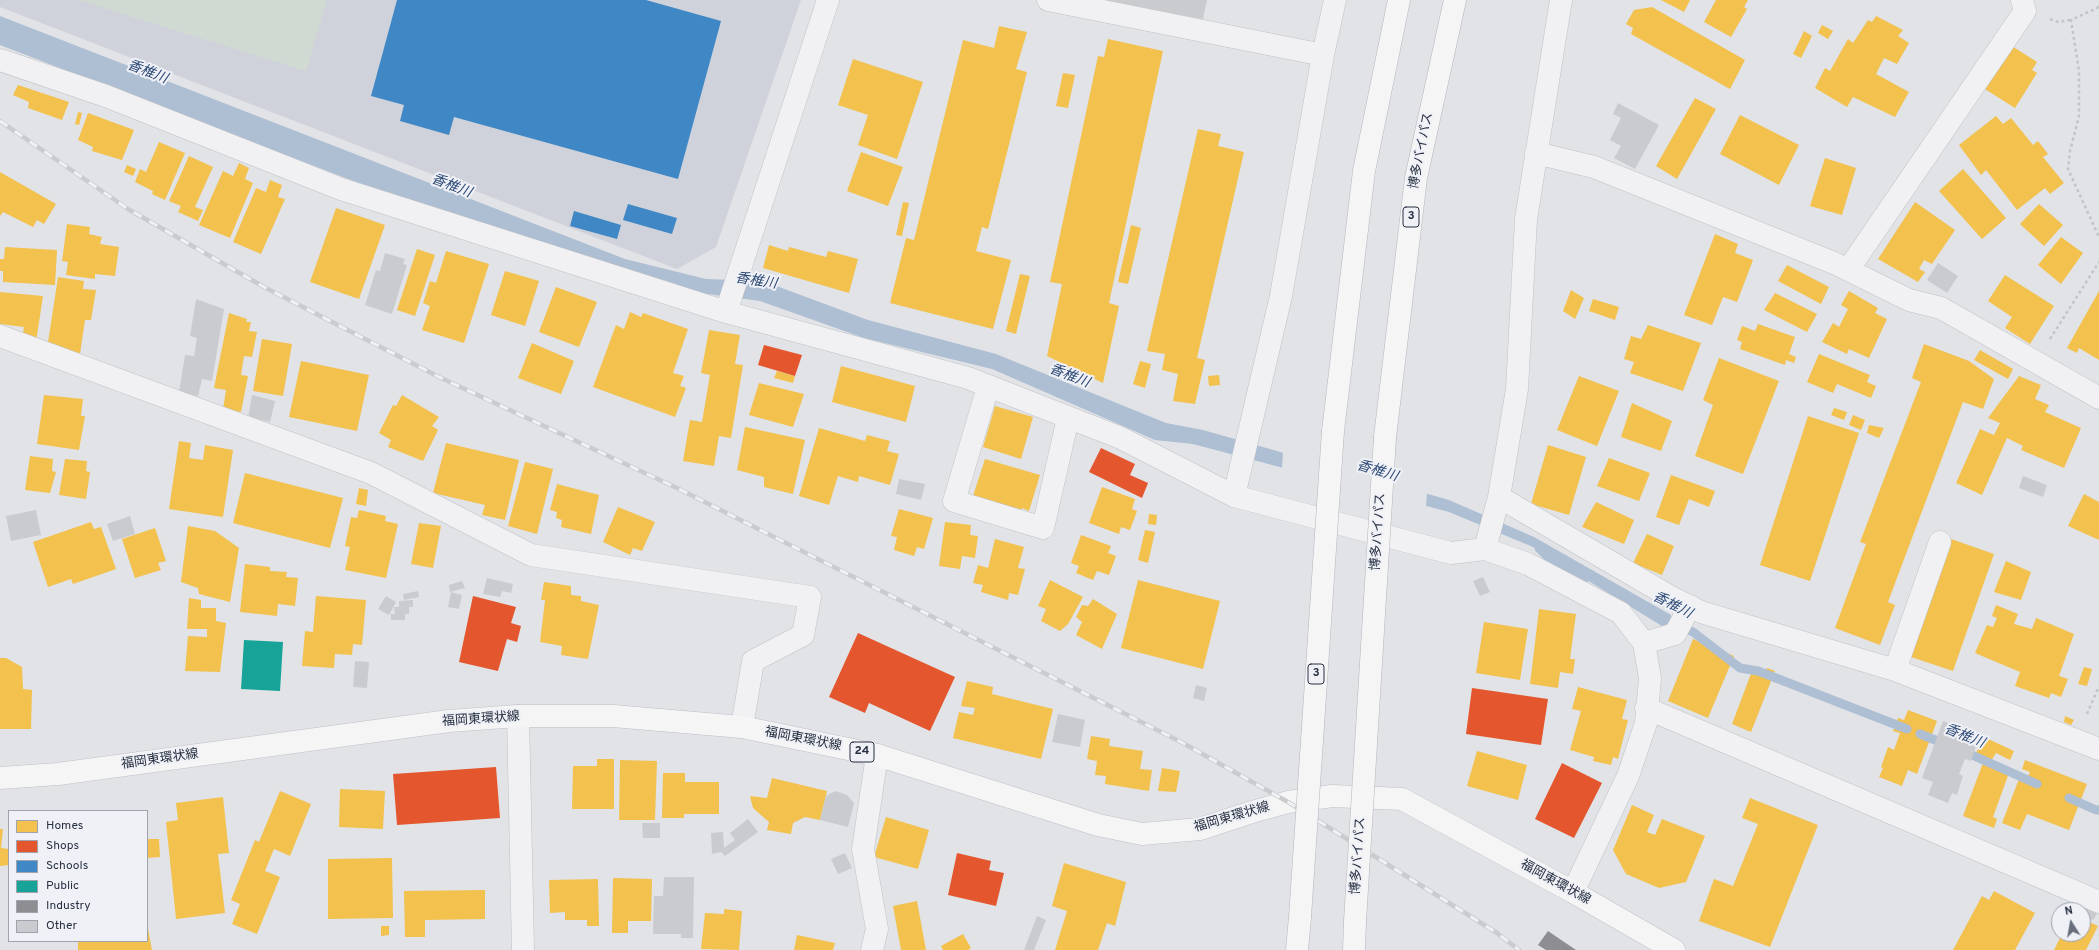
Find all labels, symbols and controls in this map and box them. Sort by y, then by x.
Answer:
water label: 香椎川 [124,58,170,88]
street label: 博多バイパス [1407,111,1437,191]
water label: 香椎川 [428,172,474,202]
road number: 3 [1403,207,1419,227]
water label: 香椎川 [734,270,778,294]
water label: 香椎川 [1046,362,1092,392]
water label: 香椎川 [1354,458,1400,486]
street label: 博多バイパス [1368,493,1390,571]
water label: 香椎川 [1649,589,1695,623]
road number: 3 [1308,664,1324,684]
street label: 福岡東環状線 [442,709,520,731]
water label: 香椎川 [1941,721,1987,753]
street label: 福岡東環状線 [763,725,843,755]
road number: 24 [850,742,874,762]
street label: 福岡東環状線 [120,747,200,773]
street label: 福岡東環状線 [1192,800,1272,836]
legend [8,810,148,942]
street label: 博多バイパス [1348,817,1370,895]
text: Homes [46,818,83,834]
text: Shops [46,838,79,854]
street label: 福岡東環状線 [1517,857,1593,909]
text: Schools [46,858,88,874]
text: Public [46,878,79,894]
text: Industry [46,898,91,914]
north arrow [2051,902,2091,942]
text: N [2064,904,2074,919]
text: Other [46,918,77,934]

